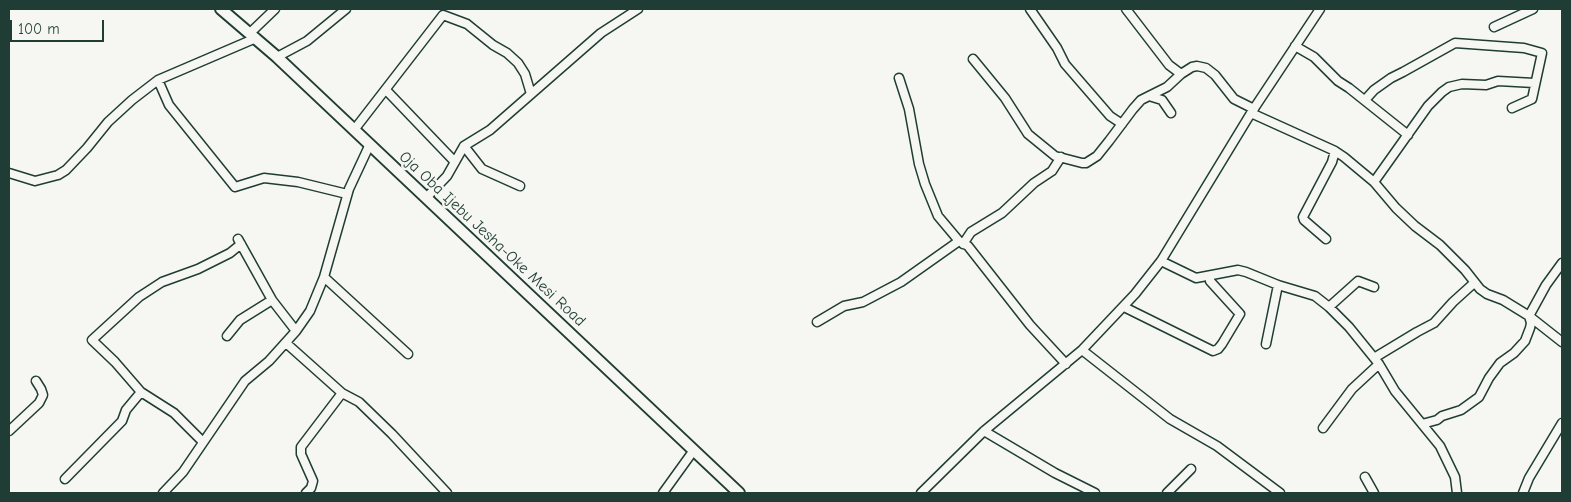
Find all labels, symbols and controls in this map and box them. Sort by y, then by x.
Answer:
scale bar [12,10,106,42]
text: 100 m [18,20,60,38]
street label: Oja Oba Ijebu Jesha-Oke Mesi Road [395,147,589,331]

